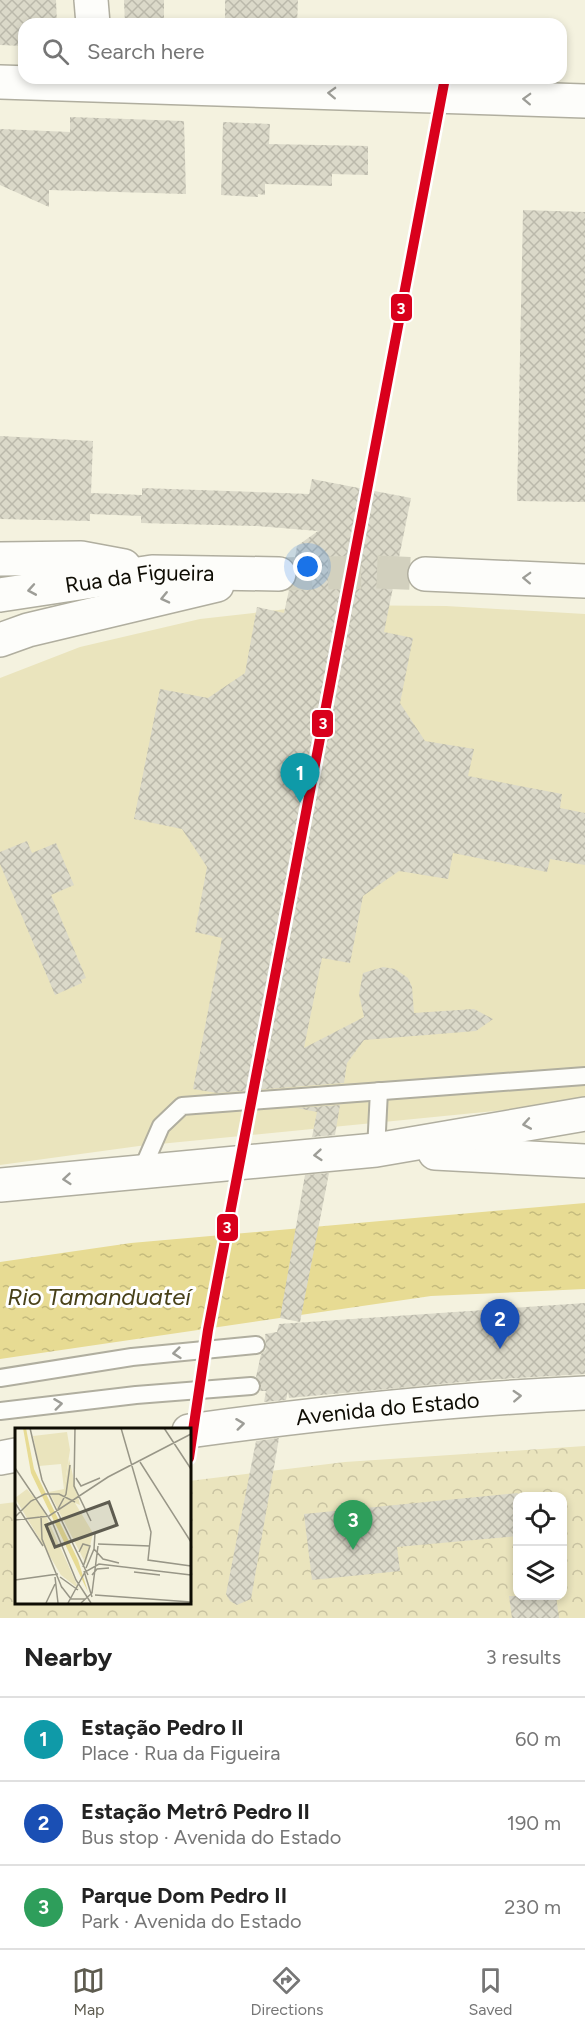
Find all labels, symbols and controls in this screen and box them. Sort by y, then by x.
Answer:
search box [18,18,567,84]
icon: search [39,35,72,68]
text: Search here [87,38,205,65]
one-way arrow [327,86,336,99]
one-way arrow [522,93,531,105]
line badge: 3 [390,293,413,322]
text: 3 [397,299,406,318]
your location [293,552,322,581]
street label: Rua da Figueira [63,558,215,599]
one-way arrow [522,572,531,585]
one-way arrow [27,583,37,596]
one-way arrow [160,590,170,603]
line badge: 3 [311,709,334,738]
text: 3 [319,714,328,733]
pin: 1 [280,754,320,803]
one-way arrow [523,1117,533,1130]
one-way arrow [313,1148,322,1161]
one-way arrow [63,1172,72,1185]
line badge: 3 [216,1213,239,1242]
text: 3 [223,1218,232,1237]
water label: Rio Tamanduateí [7,1282,194,1311]
pin: 2 [480,1300,520,1349]
one-way arrow [172,1346,181,1359]
street label: Avenida do Estado [294,1386,480,1431]
one-way arrow [513,1390,522,1403]
one-way arrow [54,1399,63,1411]
one-way arrow [236,1418,245,1431]
inset map [15,1428,190,1603]
map controls [513,1492,567,1600]
button: locate [513,1492,567,1546]
pin: 3 [334,1500,372,1550]
button: layers [513,1546,567,1600]
text: Nearby [24,1641,112,1673]
text: 3 results [486,1645,561,1669]
text: Estação Pedro II [81,1714,244,1741]
text: 1 [39,1727,48,1751]
text: 60 m [515,1727,561,1751]
text: Place · Rua da Figueira [81,1741,280,1765]
text: Estação Metrô Pedro II [81,1798,310,1825]
text: 2 [38,1811,49,1835]
text: 190 m [507,1811,561,1835]
text: Bus stop · Avenida do Estado [81,1825,341,1849]
text: Parque Dom Pedro II [81,1882,287,1909]
text: 3 [38,1895,49,1919]
text: 230 m [504,1895,561,1919]
text: Park · Avenida do Estado [81,1909,302,1933]
tab: Map [72,1964,105,2019]
tab: Directions [250,1964,323,2019]
tab: Saved [468,1964,513,2019]

